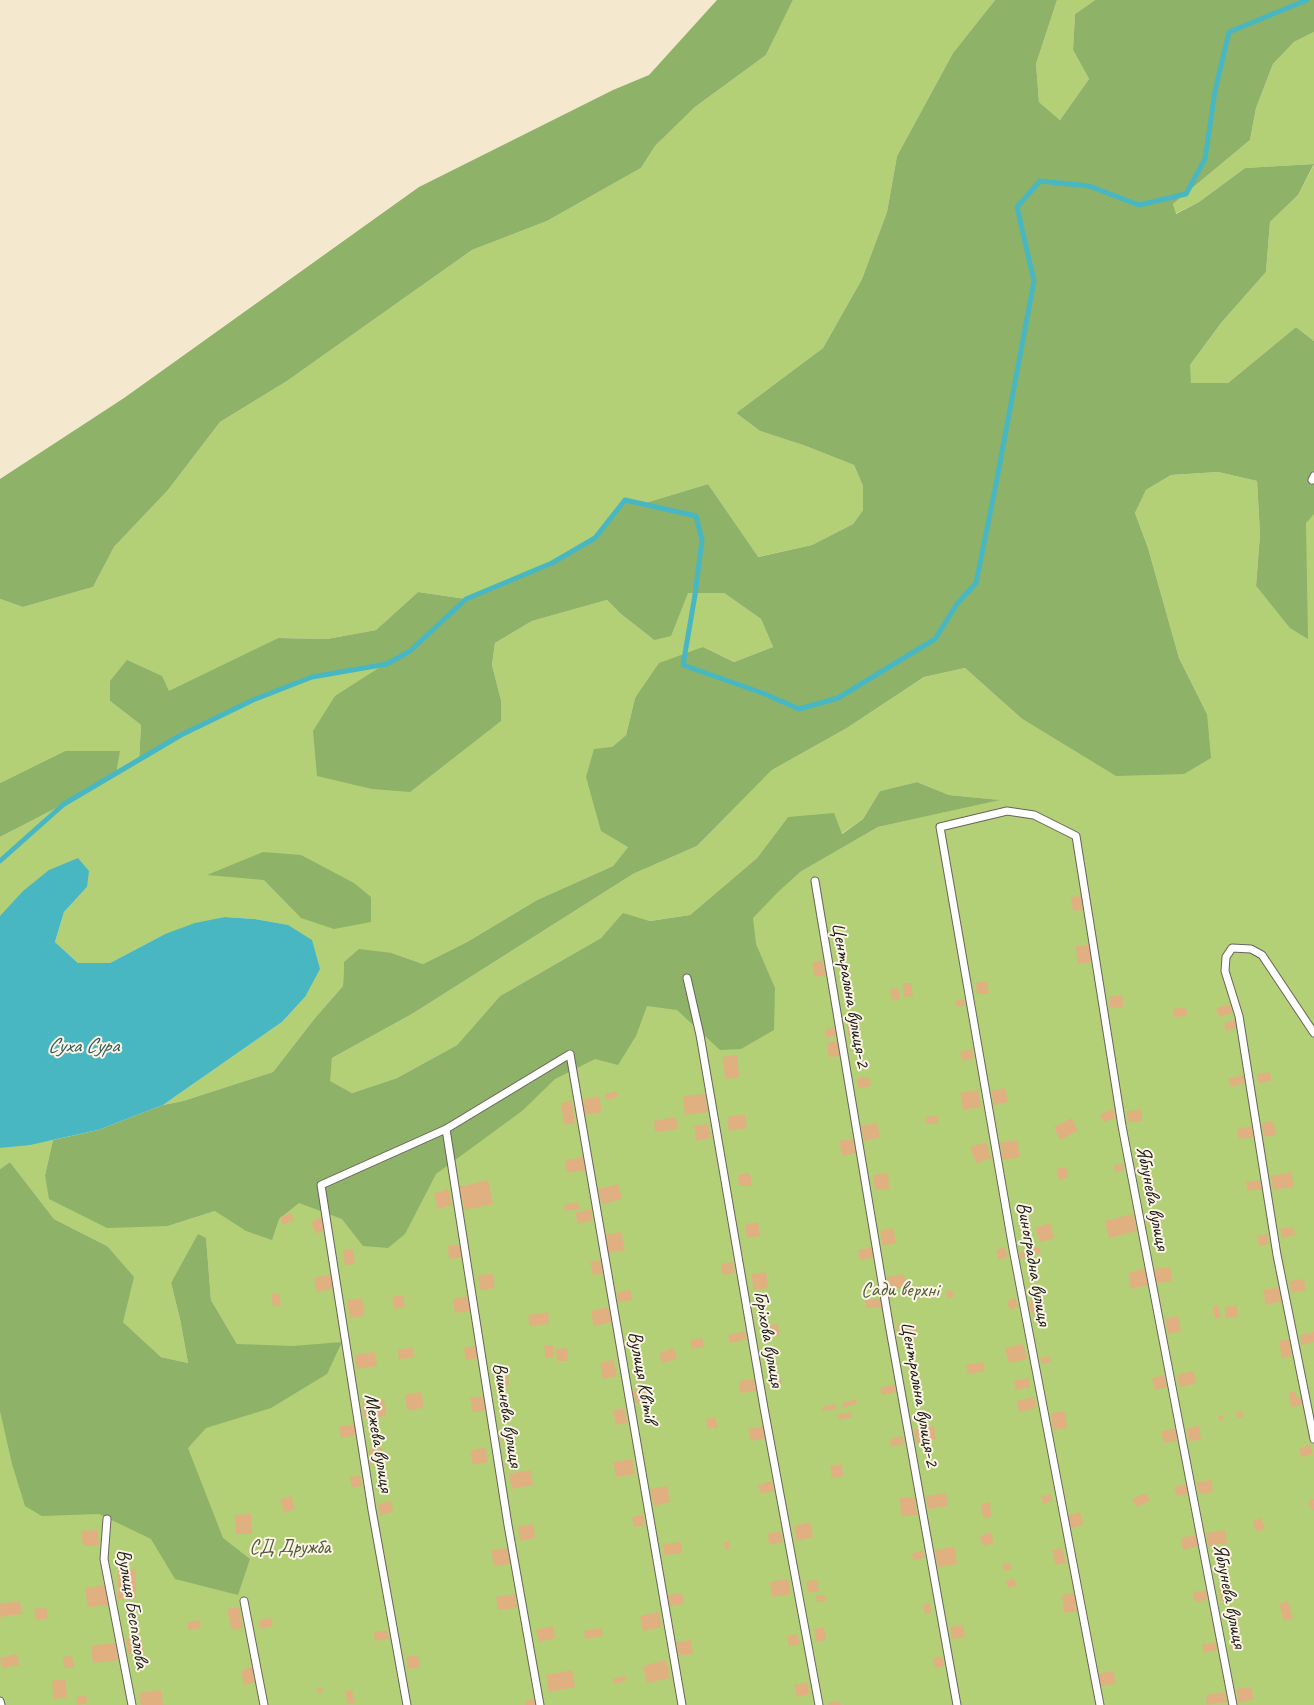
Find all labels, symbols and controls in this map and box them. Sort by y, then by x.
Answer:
street label: Центральна вулиця-2 [825,920,875,1070]
water label: Суха Сура [47,1033,119,1059]
street label: Яблунева вулиця [1130,1144,1174,1252]
street label: Виноградна вулиця [1010,1200,1056,1328]
park label: Сади верхні [861,1279,939,1303]
street label: Горіхова вулиця [748,1289,788,1389]
street label: Центральна вулиця-2 [894,1319,944,1469]
street label: Вулиця Квітів [622,1329,662,1425]
street label: Вишнева вулиця [487,1361,527,1469]
street label: Межева вулиця [358,1392,398,1494]
park label: СД Дружба [249,1536,331,1560]
street label: Яблунева вулиця [1207,1542,1251,1650]
street label: Вулиця Беспалова [111,1548,153,1670]

